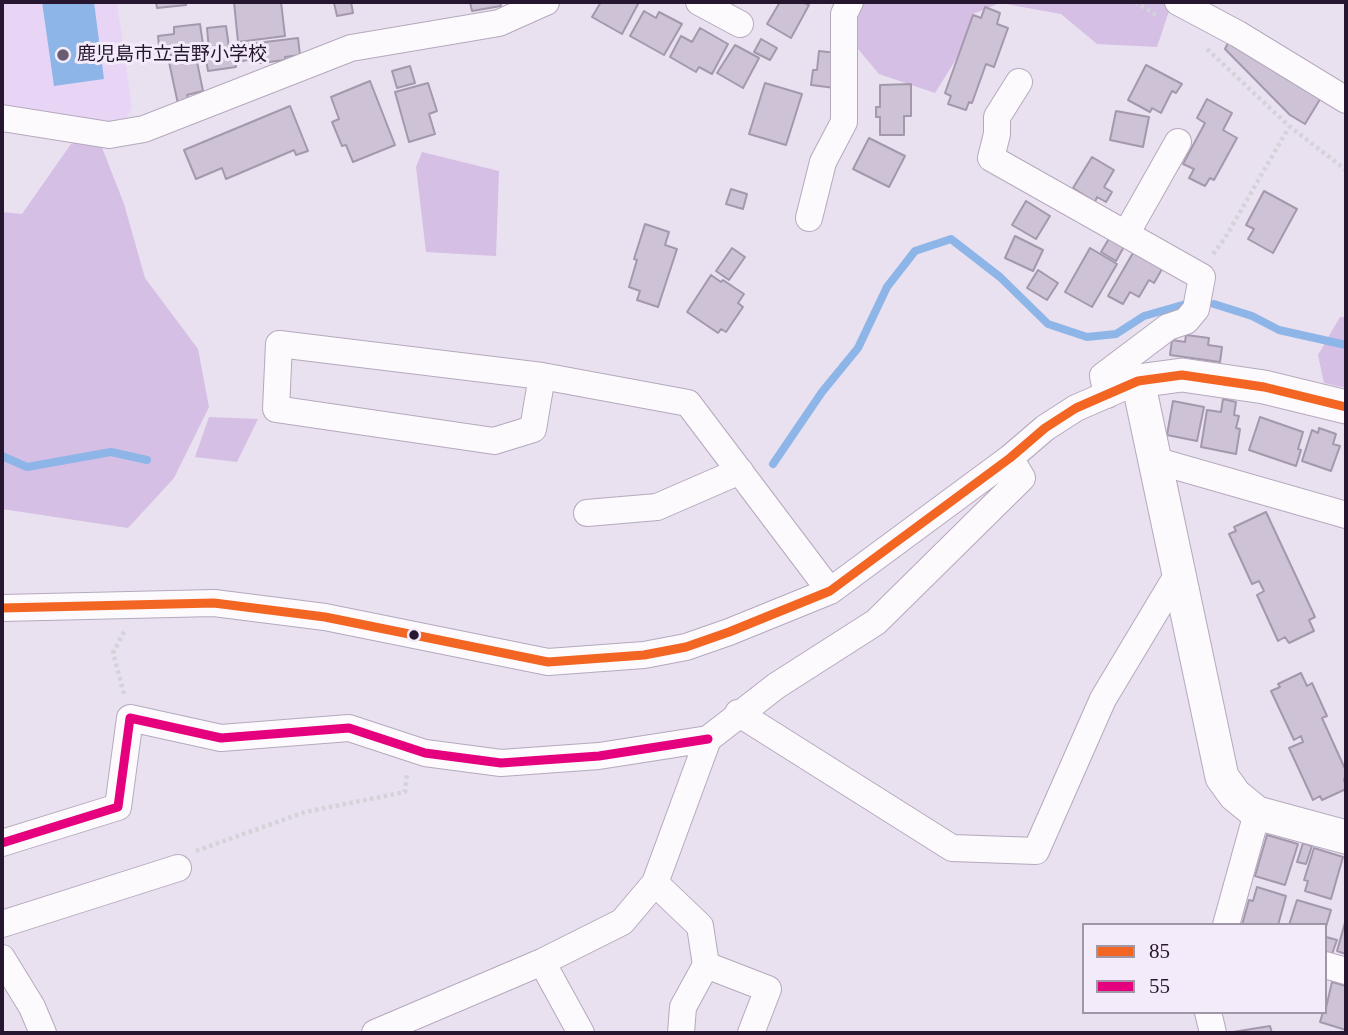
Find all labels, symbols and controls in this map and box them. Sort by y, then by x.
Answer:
place label: 鹿児島市立吉野小学校 [77,44,267,66]
marker: 鹿児島市立吉野小学校 [55,47,71,63]
unlabelled marker [407,628,421,642]
legend [1082,923,1327,1014]
text: 85 [1149,939,1170,963]
text: 55 [1149,974,1170,998]

